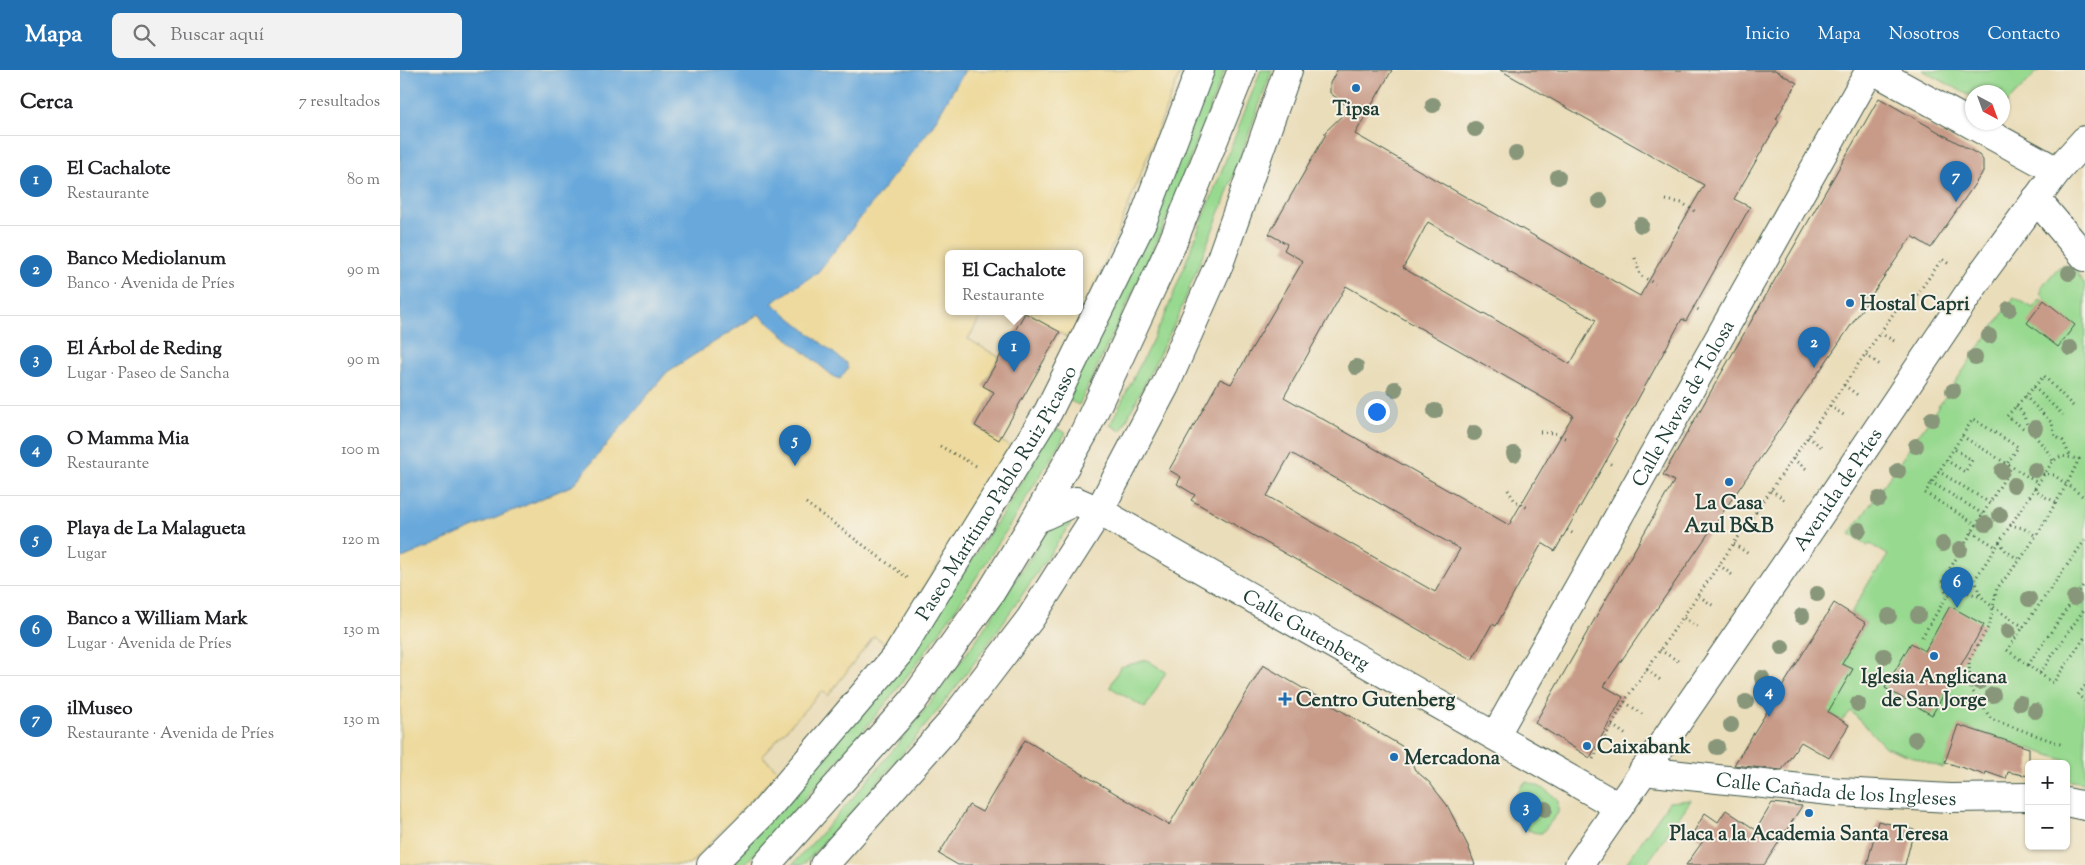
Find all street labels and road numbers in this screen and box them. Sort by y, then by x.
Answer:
street label: Calle Navas de Tolosa [1626,315,1743,493]
street label: Paseo Marítimo Pablo Ruiz Picasso [910,361,1086,627]
street label: Avenida de Príes [1787,423,1891,558]
street label: Calle Gutenberg [1236,583,1375,679]
street label: Calle Cañada de los Ingleses [1714,767,1957,815]

